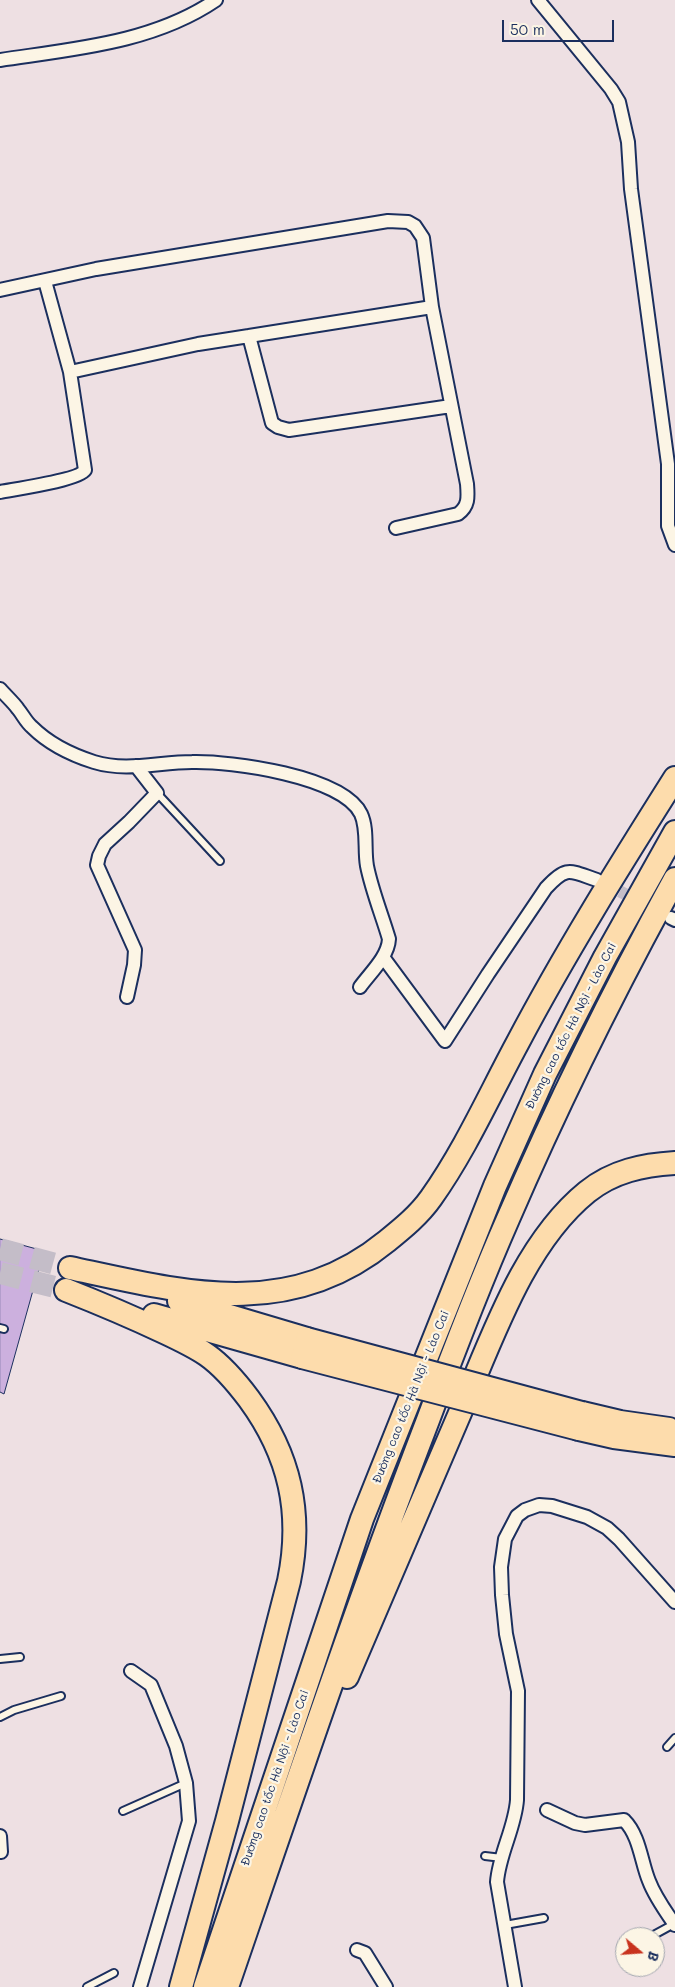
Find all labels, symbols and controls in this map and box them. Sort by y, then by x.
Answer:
scale bar [505,10,618,42]
text: 50 m [510,19,545,39]
street label: Đường cao tốc Hà Nội - Lào Cai [523,940,619,1112]
street label: Đường cao tốc Hà Nội - Lào Cai [370,1308,452,1486]
street label: Đường cao tốc Hà Nội - Lào Cai [238,1688,312,1868]
north arrow [615,1927,665,1977]
text: B [643,1949,664,1964]

